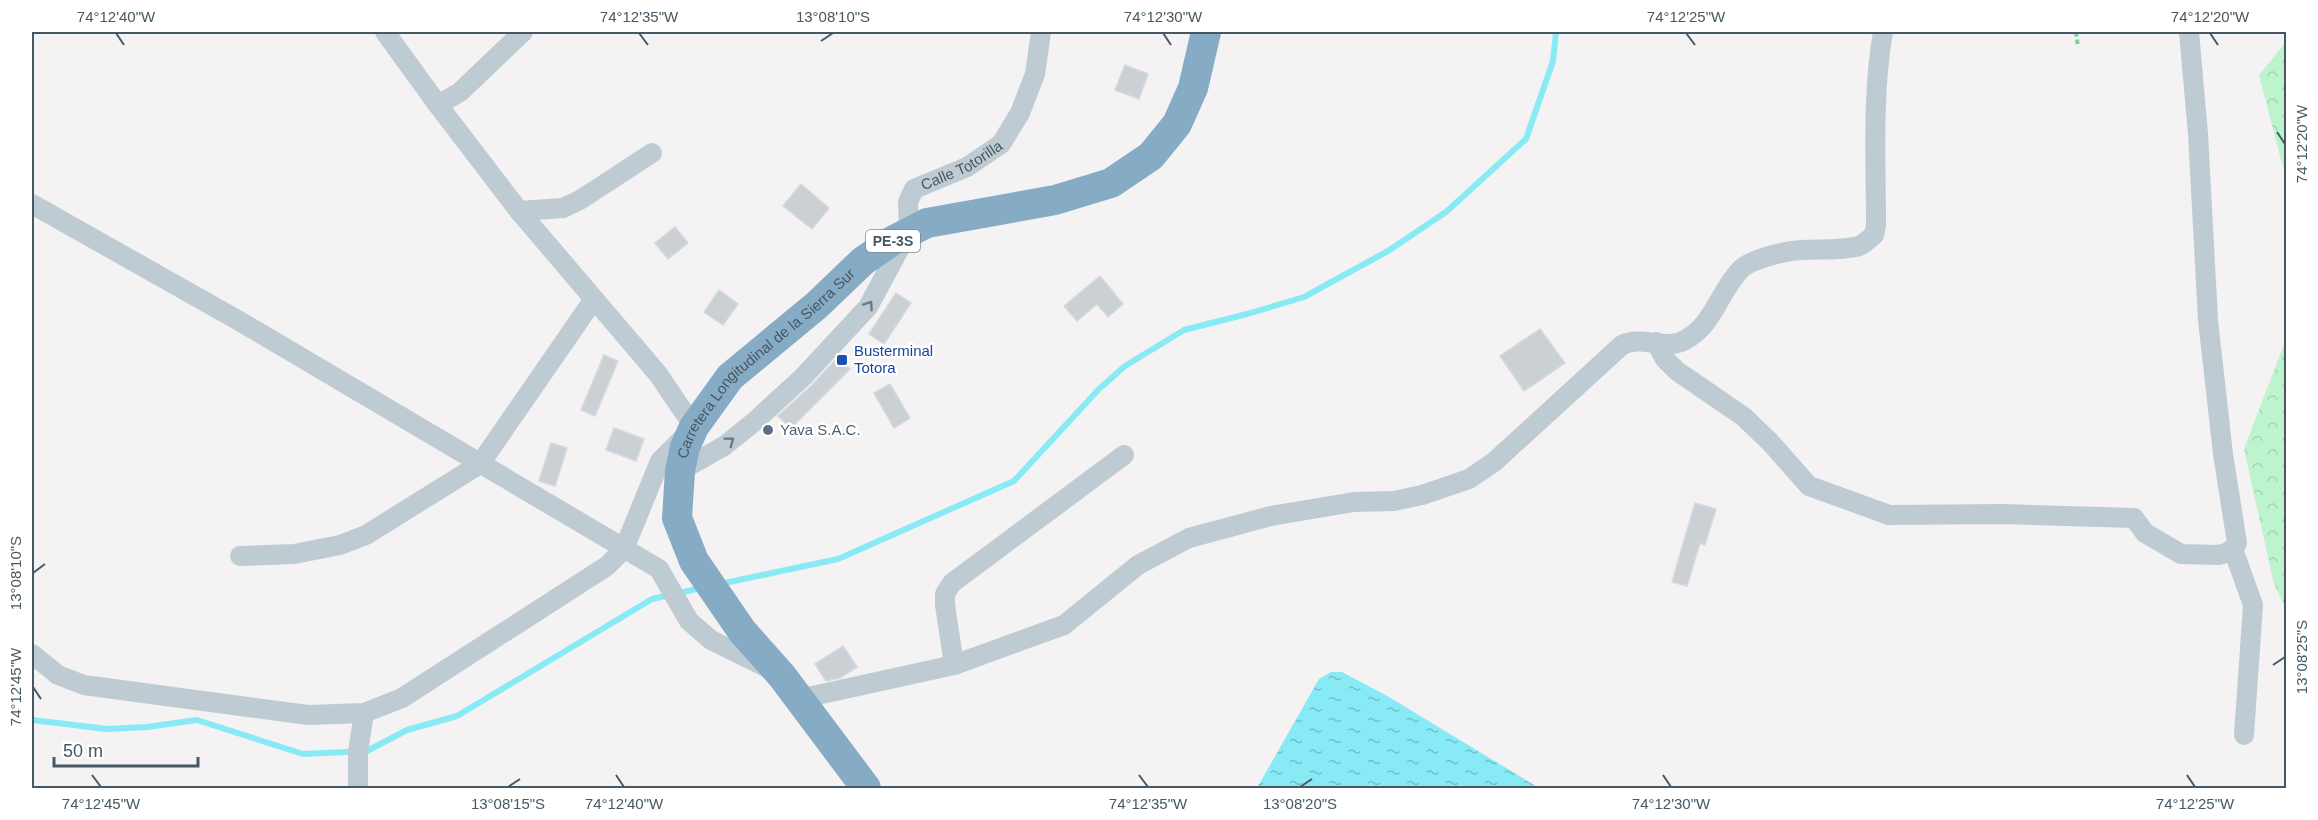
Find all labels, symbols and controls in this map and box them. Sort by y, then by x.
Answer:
text: 74°12'40"W [77,8,156,25]
text: 74°12'35"W [600,8,679,25]
text: 13°08'10"S [796,8,870,25]
text: 74°12'30"W [1124,8,1203,25]
text: 74°12'25"W [1647,8,1726,25]
text: 74°12'20"W [2171,8,2250,25]
text: 74°12'20"W [2293,104,2310,183]
street label: Calle Totorilla [918,136,1006,193]
road number: PE-3S [866,230,920,252]
street label: Carretera Longitudinal de la Sierra Sur [674,265,858,460]
one-way arrow [861,301,873,311]
place label: Busterminal Totora [854,342,933,376]
marker: Busterminal Totora [835,353,849,367]
place label: Yava S.A.C. [780,421,861,438]
marker: Yava S.A.C. [761,423,775,437]
one-way arrow [724,438,735,449]
text: 13°08'10"S [7,536,24,610]
text: 13°08'25"S [2293,620,2310,694]
text: 74°12'45"W [7,647,24,726]
scale bar [54,730,198,768]
text: 50 m [63,741,103,761]
text: 74°12'45"W [62,795,141,812]
text: 13°08'15"S [471,795,545,812]
text: 74°12'40"W [585,795,664,812]
text: 74°12'35"W [1109,795,1188,812]
text: 13°08'20"S [1263,795,1337,812]
text: 74°12'30"W [1632,795,1711,812]
text: 74°12'25"W [2156,795,2235,812]

